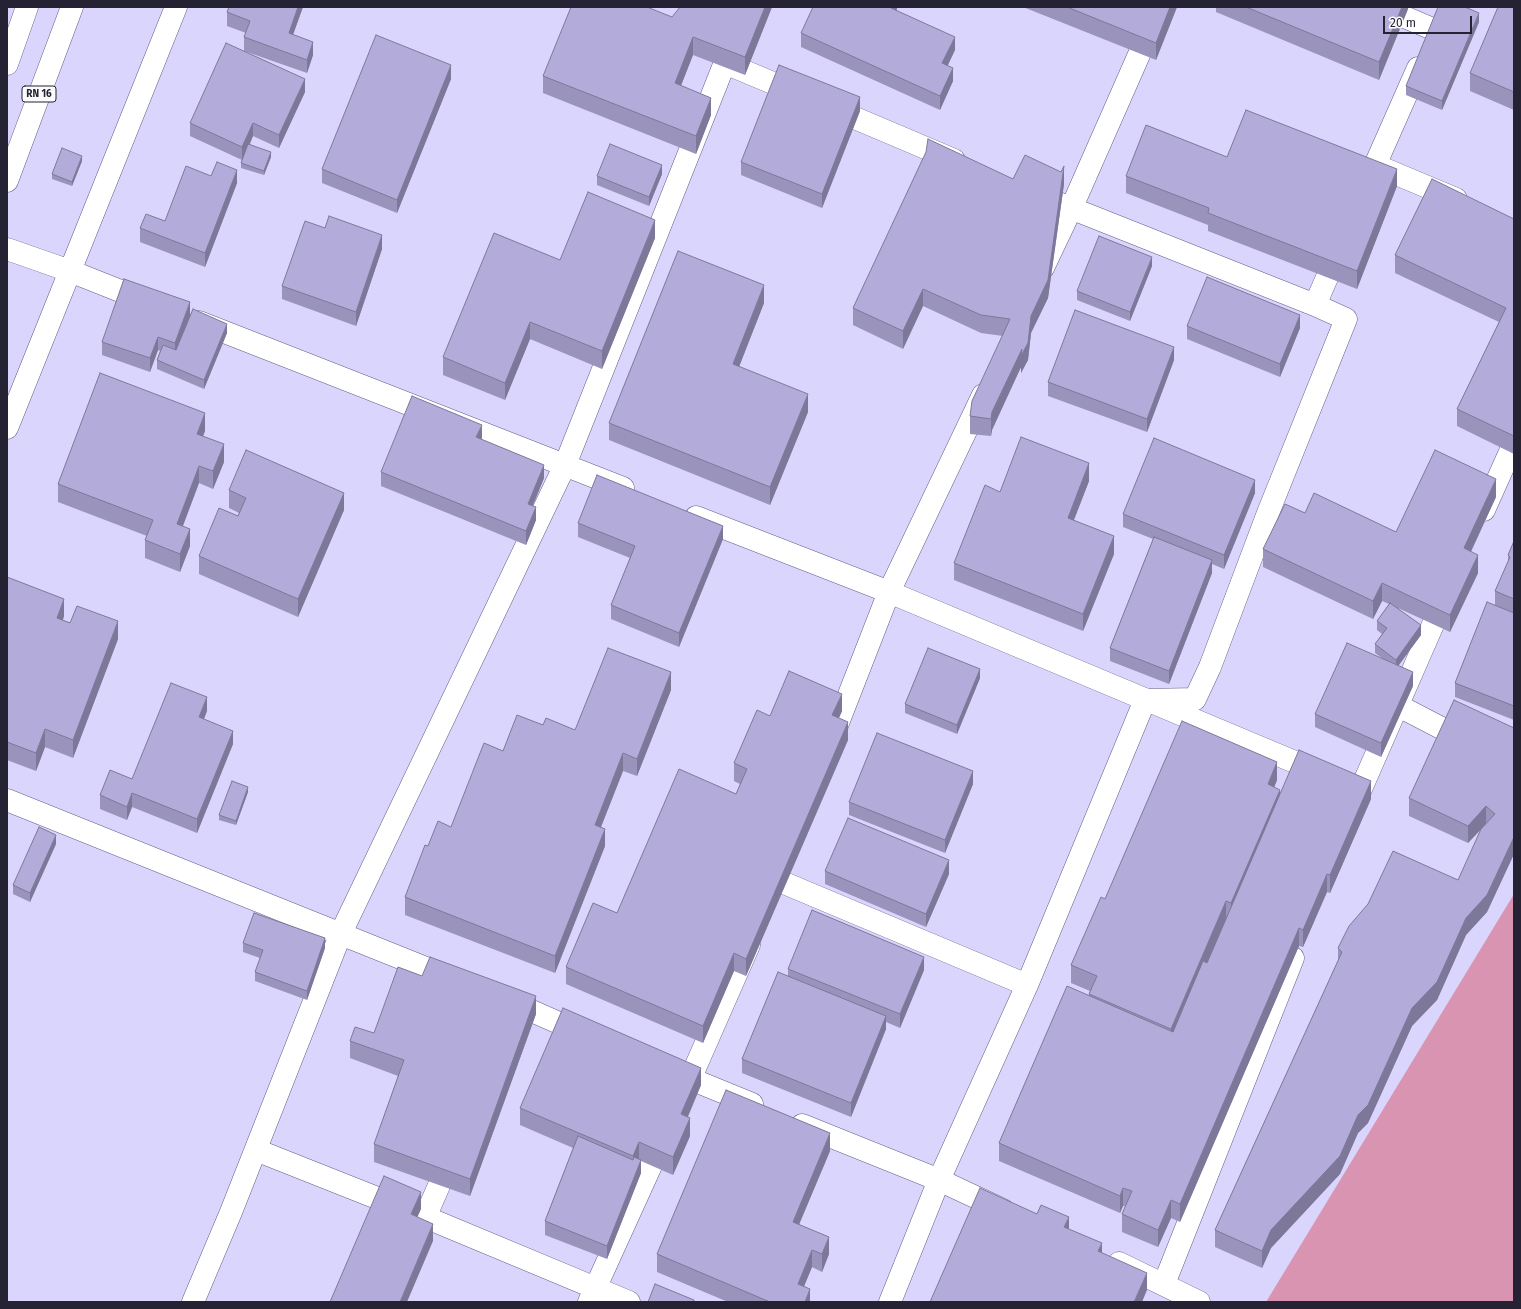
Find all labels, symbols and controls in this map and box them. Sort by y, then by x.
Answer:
scale bar [1385,8,1474,34]
text: 20 m [1390,16,1416,30]
road number: RN 16 [22,86,56,102]

